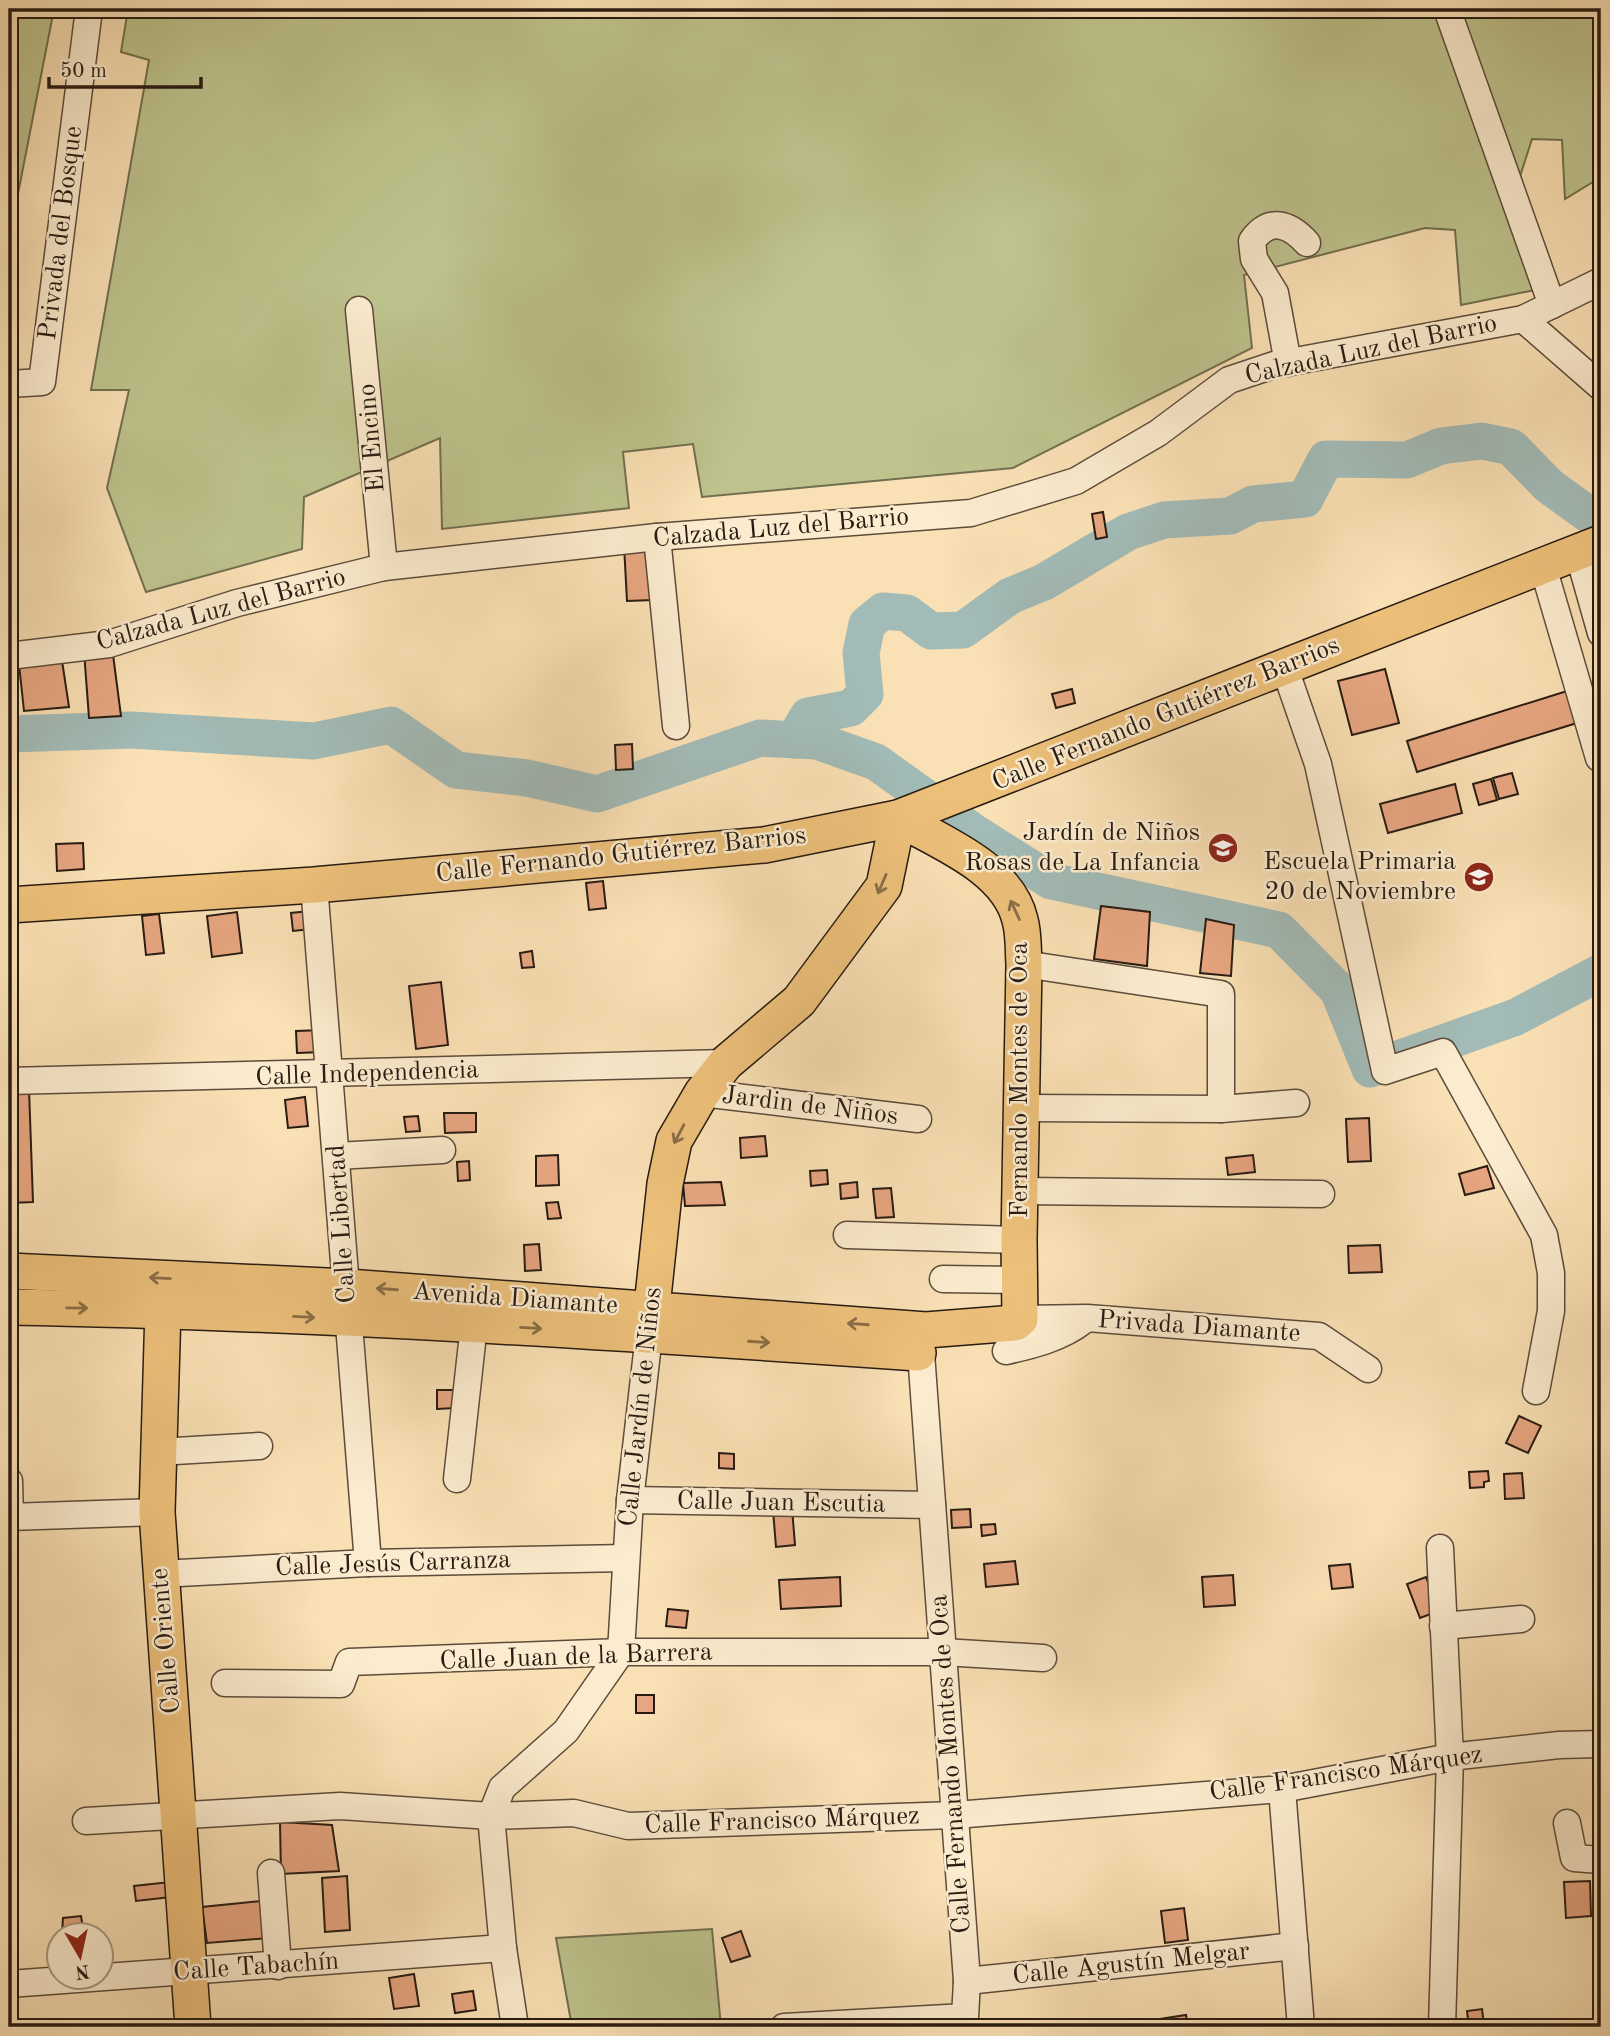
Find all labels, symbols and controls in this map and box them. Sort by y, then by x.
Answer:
scale bar [49,46,201,90]
text: 50 m [60,61,107,82]
street label: Privada del Bosque [35,124,87,342]
street label: Calzada Luz del Barrio [1243,311,1499,389]
street label: El Encino [354,382,390,494]
street label: Calzada Luz del Barrio [652,504,910,552]
street label: Calzada Luz del Barrio [93,564,349,656]
street label: Calle Fernando Gutiérrez Barrios [988,632,1344,796]
place label: Jardín de Niños Rosas de La Infancia [964,820,1200,876]
street label: Calle Fernando Gutiérrez Barrios [434,823,808,887]
school or university icon: Jardín de Niños Rosas de La Infancia [1206,831,1240,865]
place label: Escuela Primaria 20 de Noviembre [1263,849,1456,905]
school or university icon: Escuela Primaria 20 de Noviembre [1462,860,1496,894]
one-way arrow [875,873,888,894]
one-way arrow [1008,899,1021,921]
street label: Fernando Montes de Oca [1007,942,1033,1218]
street label: Calle Independencia [255,1057,479,1091]
street label: Jardin de Niños [720,1082,900,1130]
one-way arrow [671,1123,685,1144]
street label: Calle Libertad [323,1144,361,1304]
one-way arrow [149,1271,172,1284]
street label: Avenida Diamante [411,1279,619,1319]
one-way arrow [376,1283,399,1296]
street label: Calle Jardín de Niños [615,1286,667,1528]
one-way arrow [65,1301,88,1314]
street label: Privada Diamante [1097,1307,1301,1347]
one-way arrow [293,1310,316,1323]
one-way arrow [847,1318,870,1331]
one-way arrow [520,1322,542,1335]
one-way arrow [747,1336,769,1349]
street label: Calle Juan Escutia [676,1488,886,1518]
street label: Calle Jesús Carranza [275,1547,512,1581]
street label: Calle Oriente [147,1567,185,1715]
street label: Calle Fernando Montes de Oca [926,1593,976,1935]
street label: Calle Juan de la Barrera [439,1639,713,1675]
street label: Calle Francisco Márquez [1208,1742,1484,1806]
street label: Calle Francisco Márquez [644,1803,920,1839]
north arrow [46,1920,116,1990]
street label: Calle Agustín Melgar [1011,1939,1251,1989]
street label: Calle Tabachín [172,1948,340,1986]
text: N [73,1960,91,1981]

